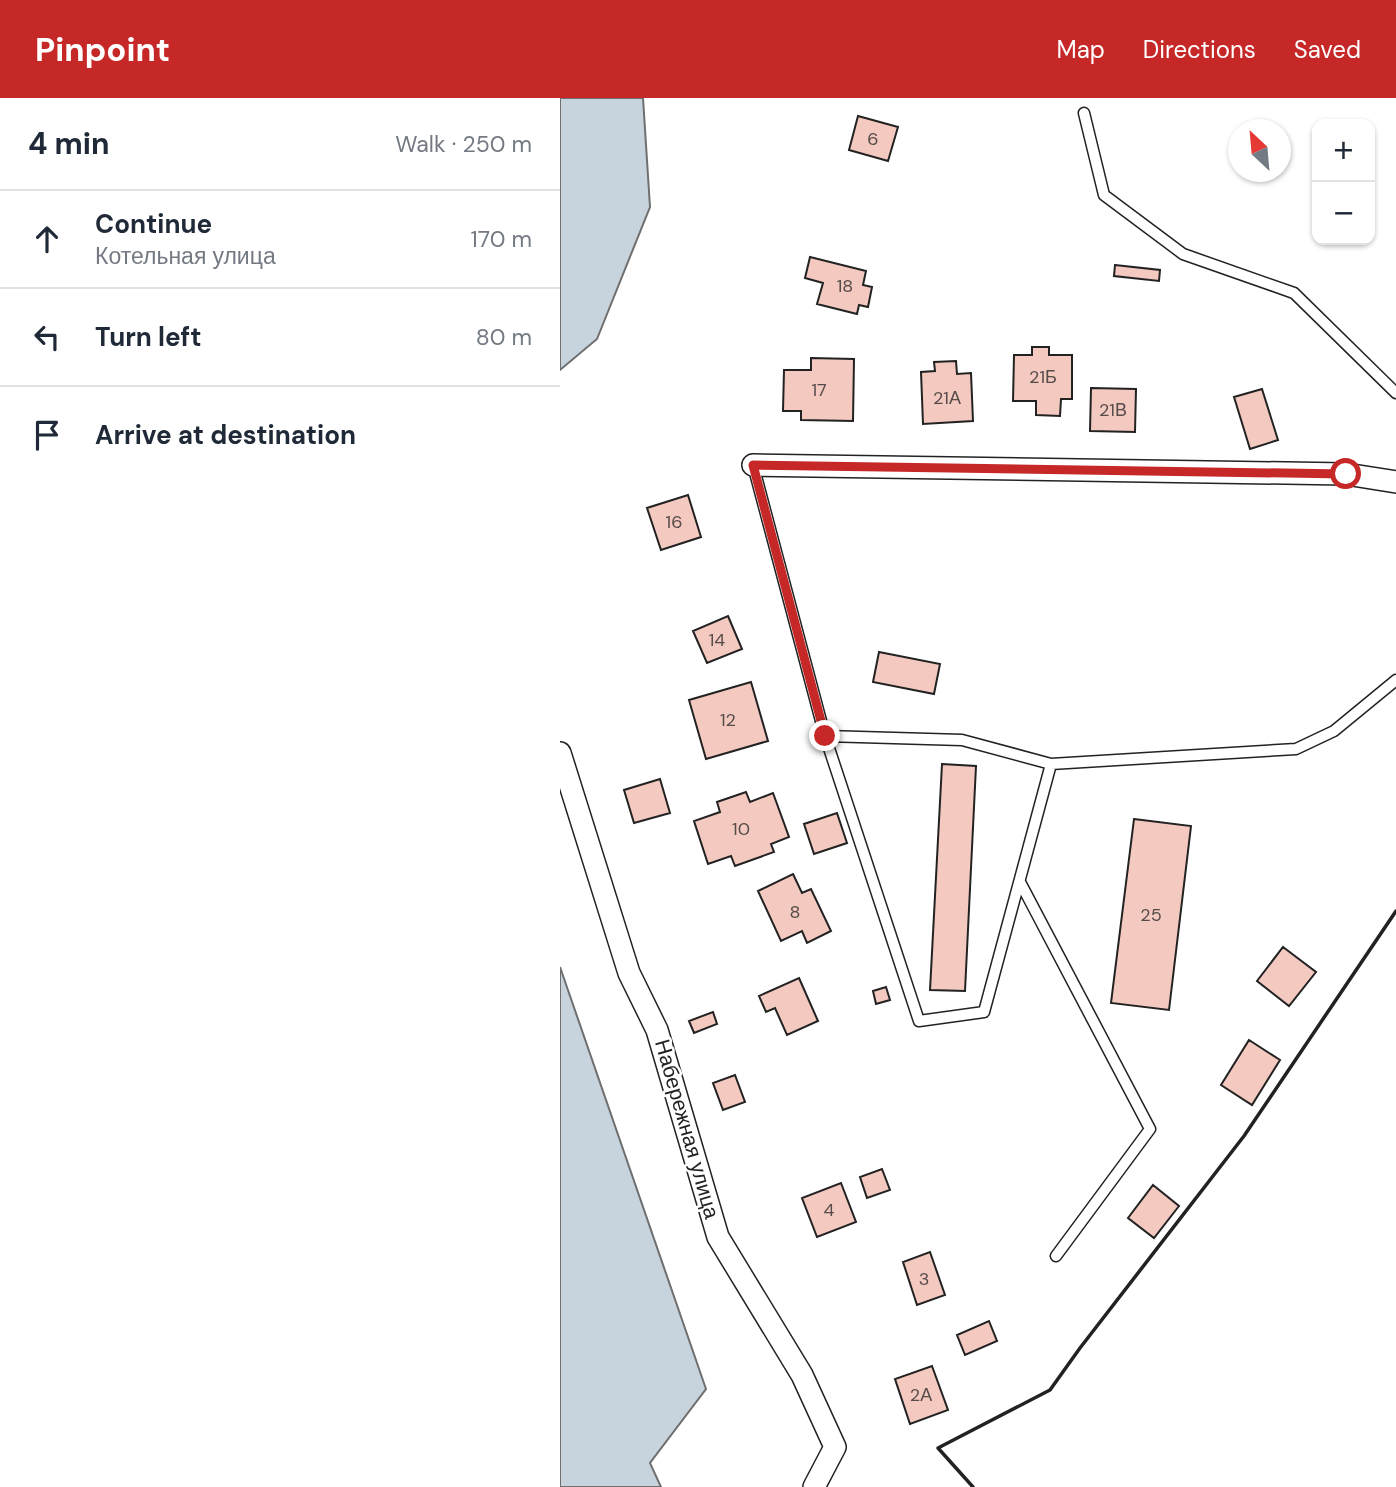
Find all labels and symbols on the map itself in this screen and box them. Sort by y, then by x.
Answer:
north arrow [1228,119,1291,182]
house number: 6 [867,127,879,151]
house number: 18 [837,274,853,298]
house number: 21Б [1029,365,1057,389]
house number: 17 [811,378,827,402]
house number: 21А [933,386,961,410]
house number: 21В [1099,398,1127,422]
route start [1330,458,1361,489]
house number: 16 [666,510,682,534]
house number: 14 [709,628,725,652]
house number: 12 [720,708,736,732]
route end [809,720,840,751]
house number: 10 [732,817,750,841]
house number: 8 [790,900,800,924]
house number: 25 [1140,903,1162,927]
street label: Набережная улица [648,1036,726,1222]
house number: 4 [824,1198,835,1222]
house number: 3 [919,1267,929,1291]
house number: 2А [910,1383,932,1407]

